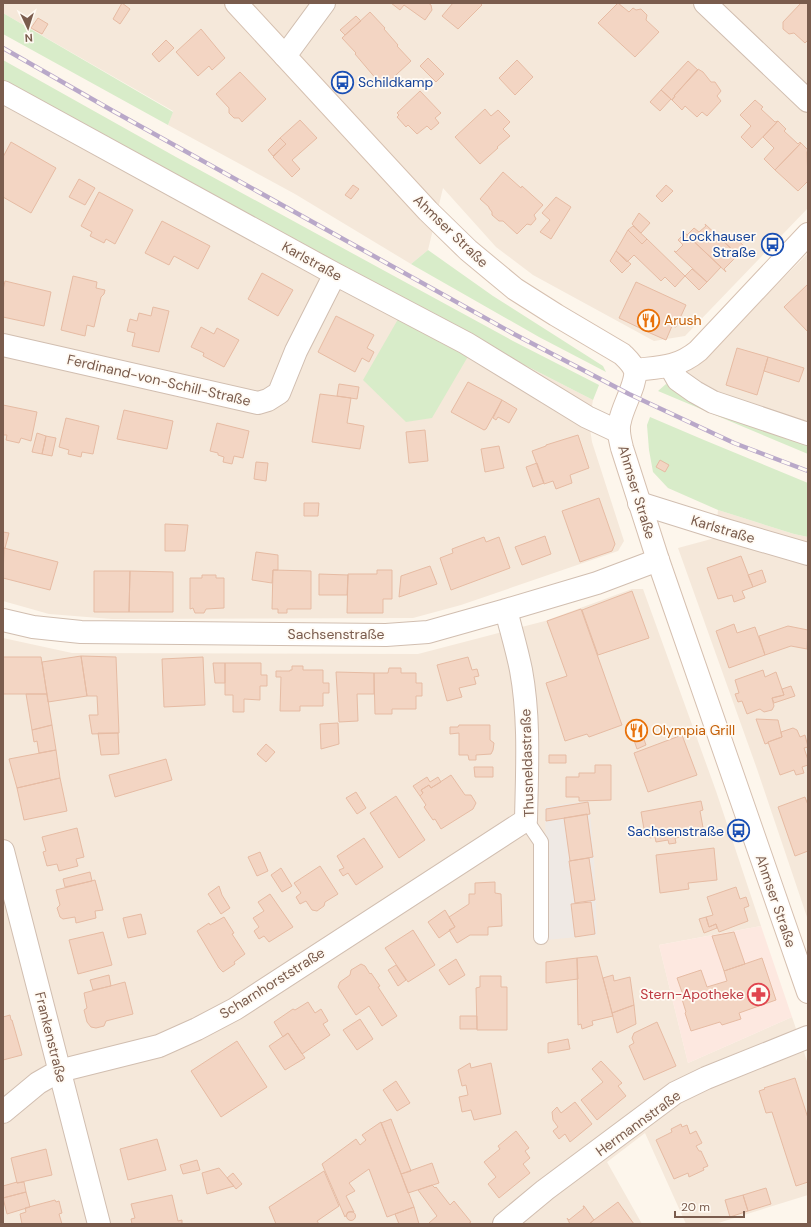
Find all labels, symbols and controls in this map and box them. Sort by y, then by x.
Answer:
north arrow [8,8,48,48]
text: N [24,31,33,45]
bus stop icon: Schildkamp [330,69,356,95]
place label: Schildkamp [358,73,434,91]
street label: Ahmser Straße [410,191,492,271]
place label: Lockhauser Straße [682,227,756,261]
bus stop icon: Lockhauser Straße [759,231,785,257]
street label: Karlstraße [279,237,345,285]
restaurant icon: Arush [636,307,662,333]
place label: Arush [664,311,702,329]
street label: Ferdinand-von-Schill-Straße [65,350,253,410]
street label: Ahmser Straße [614,443,660,541]
street label: Karlstraße [689,511,757,547]
street label: Sachsenstraße [288,625,384,643]
street label: Thusneldastraße [516,708,538,818]
restaurant icon: Olympia Grill [623,717,649,743]
place label: Olympia Grill [652,721,735,739]
bus stop icon: Sachsenstraße [726,818,752,844]
place label: Sachsenstraße [627,822,724,840]
street label: Ahmser Straße [752,852,800,950]
street label: Scharnhorststraße [216,943,328,1023]
pharmacy icon: Stern-Apotheke [746,981,772,1007]
place label: Stern-Apotheke [640,985,744,1003]
street label: Frankenstraße [31,990,71,1084]
street label: Hermannstraße [592,1086,684,1160]
scale bar [675,1193,744,1219]
text: 20 m [681,1199,710,1215]

